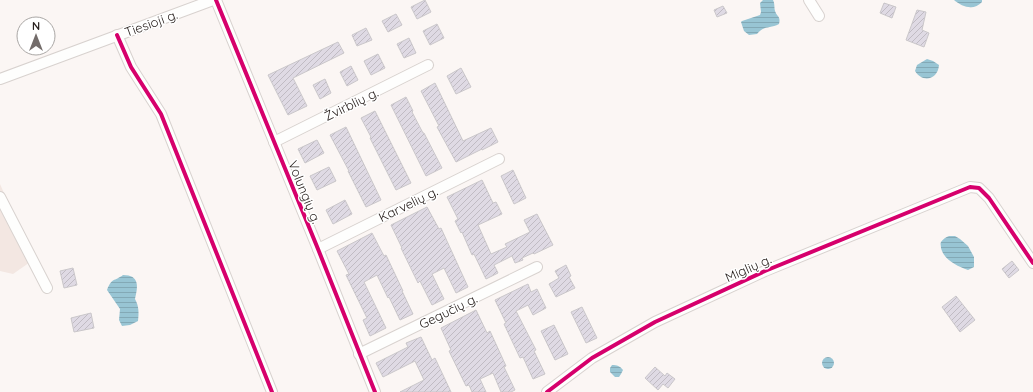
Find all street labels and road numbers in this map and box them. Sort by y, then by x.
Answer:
street label: Tiesioji g. [122,6,180,40]
street label: Žvirblių g. [321,84,381,124]
street label: Volungių g. [285,158,325,226]
street label: Karvelių g. [376,183,440,225]
street label: Miglių g. [722,251,774,285]
street label: Gegučių g. [416,290,480,332]

